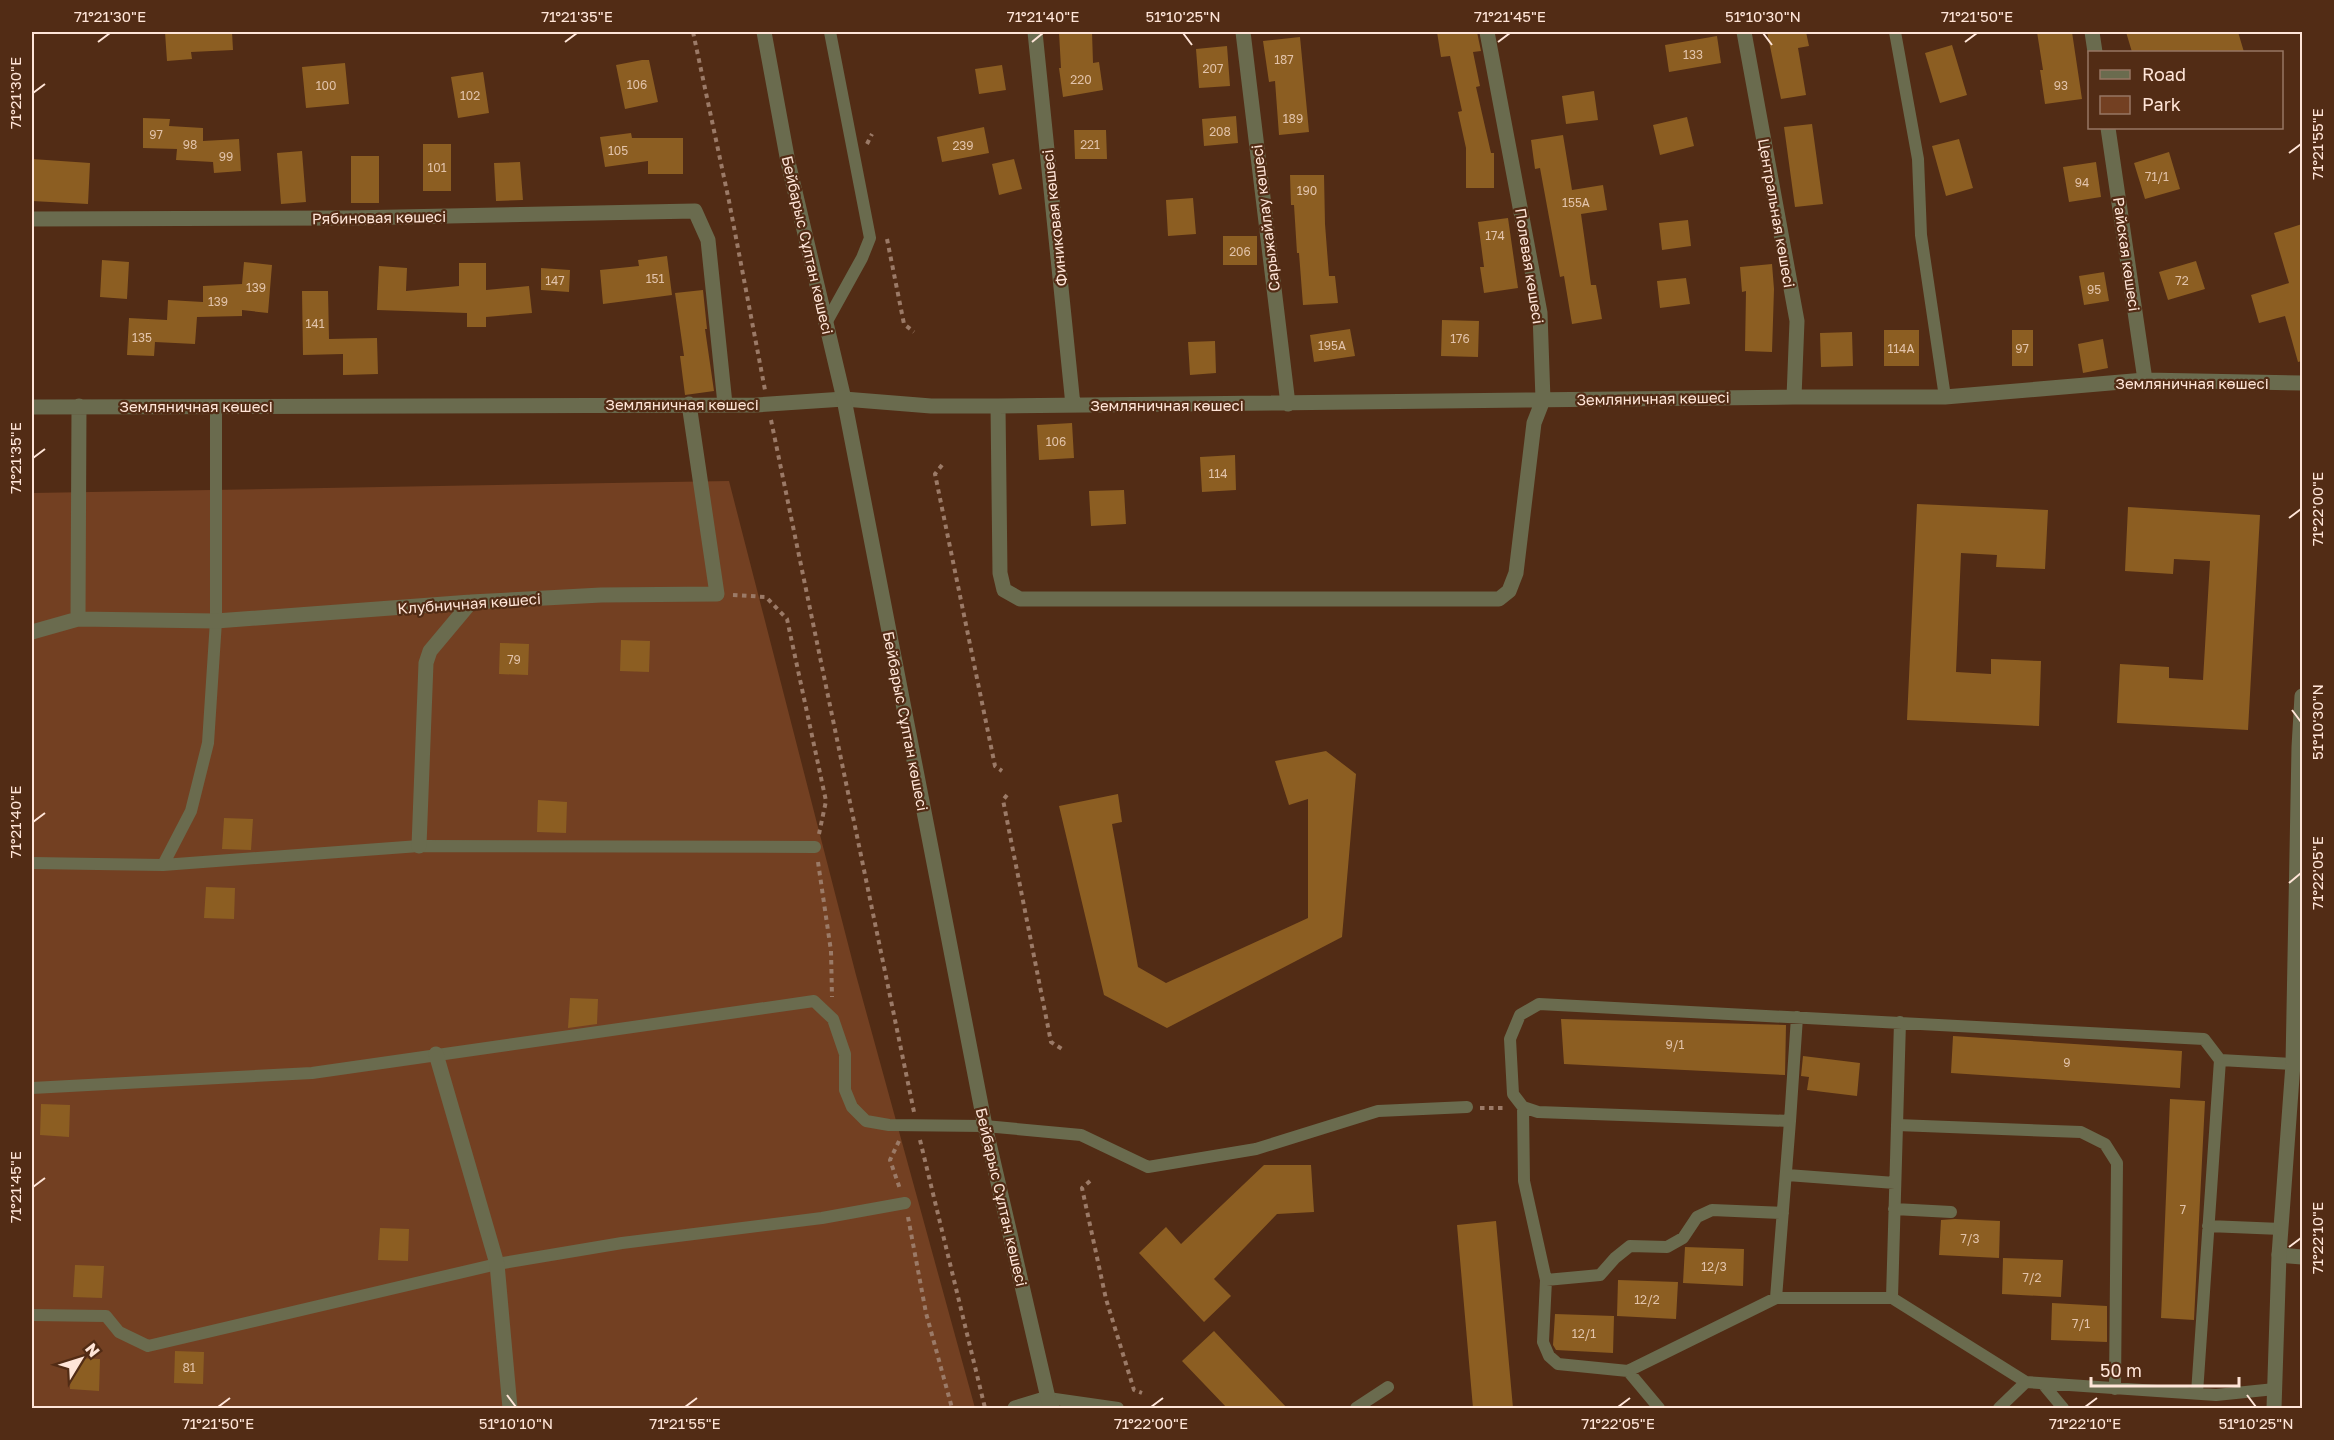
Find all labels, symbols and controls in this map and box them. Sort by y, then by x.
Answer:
text: 71°21'30"E [74,7,146,25]
text: 71°21'35"E [541,7,613,25]
text: 71°21'40"E [1007,7,1079,25]
text: 51°10'25"N [1145,7,1221,25]
text: 71°21'45"E [1474,7,1546,25]
text: 51°10'30"N [1725,7,1801,25]
text: 71°21'50"E [1941,7,2013,25]
house number: 133 [1683,47,1703,62]
legend [2088,51,2283,129]
house number: 187 [1274,52,1294,67]
text: 71°21'30"E [6,57,24,129]
house number: 207 [1203,61,1223,76]
text: Road [2142,63,2186,85]
house number: 220 [1070,72,1092,87]
house number: 106 [627,77,647,92]
house number: 100 [316,78,336,93]
house number: 93 [2054,78,2068,93]
house number: 102 [460,88,480,103]
text: Park [2142,93,2181,115]
text: 71°21'55"E [2308,108,2326,180]
house number: 189 [1283,111,1303,126]
house number: 208 [1209,124,1231,139]
house number: 97 [149,127,163,142]
house number: 98 [183,137,197,152]
house number: 221 [1080,137,1100,152]
street label: Центральная көшесі [1755,137,1799,289]
house number: 239 [952,138,974,153]
house number: 105 [608,143,628,158]
street label: Сарыжайлау көшесі [1247,144,1283,292]
house number: 99 [219,149,233,164]
street label: Финиковая көшесі [1038,149,1070,287]
street label: Бейбарыс Сұлтан көшесі [778,154,837,336]
house number: 101 [427,160,447,175]
house number: 71/1 [2145,169,2169,184]
house number: 94 [2075,175,2089,190]
house number: 190 [1297,183,1317,198]
house number: 155А [1562,195,1590,210]
street label: Райская көшесі [2110,196,2144,312]
street label: Рябиновая көшесі [312,207,446,227]
street label: Полевая көшесі [1512,207,1548,325]
house number: 174 [1485,228,1505,243]
house number: 206 [1229,244,1251,259]
house number: 151 [646,271,664,286]
house number: 147 [545,273,565,288]
house number: 72 [2175,273,2189,288]
house number: 139 [246,280,266,295]
house number: 95 [2087,282,2101,297]
house number: 139 [208,294,228,309]
house number: 141 [306,316,325,331]
house number: 135 [132,330,152,345]
house number: 176 [1450,331,1470,346]
house number: 195А [1318,338,1346,353]
house number: 114А [1887,341,1915,356]
house number: 97 [2015,341,2029,356]
street label: Земляничная көшесі [2115,374,2269,392]
street label: Земляничная көшесі [1576,388,1730,408]
street label: Земляничная көшесі [605,395,759,413]
street label: Земляничная көшесі [1090,396,1244,414]
street label: Земляничная көшесі [119,397,273,415]
text: 71°21'35"E [6,422,24,494]
house number: 106 [1046,434,1066,449]
house number: 114 [1209,466,1227,481]
text: 71°22'00"E [2308,472,2326,546]
street label: Клубничная көшесі [397,589,541,617]
street label: Бейбарыс Сұлтан көшесі [879,630,932,813]
house number: 79 [507,652,521,667]
text: 51°10'30"N [2308,684,2326,760]
text: 71°21'40"E [6,786,24,858]
text: 71°22'05"E [2308,836,2326,910]
house number: 9/1 [1666,1037,1685,1052]
house number: 9 [2063,1055,2071,1070]
street label: Бейбарыс Сұлтан көшесі [972,1106,1031,1288]
text: 71°21'45"E [6,1151,24,1223]
house number: 7 [2180,1202,2186,1217]
text: 71°22'10"E [2308,1202,2326,1274]
house number: 7/3 [1960,1231,1980,1246]
house number: 12/3 [1701,1259,1727,1274]
house number: 7/2 [2022,1270,2042,1285]
house number: 12/2 [1634,1292,1660,1307]
house number: 7/1 [2072,1316,2090,1331]
house number: 12/1 [1572,1326,1596,1341]
north arrow [51,1329,111,1389]
text: N [81,1339,104,1361]
scale bar [2091,1350,2240,1388]
text: 50 m [2100,1359,2142,1381]
house number: 81 [182,1360,196,1375]
text: 71°21'50"E [182,1414,254,1432]
text: 51°10'10"N [479,1414,553,1432]
text: 71°21'55"E [649,1414,721,1432]
text: 71°22'00"E [1114,1414,1188,1432]
text: 71°22'05"E [1581,1414,1655,1432]
text: 71°22'10"E [2049,1414,2121,1432]
text: 51°10'25"N [2218,1414,2294,1432]

